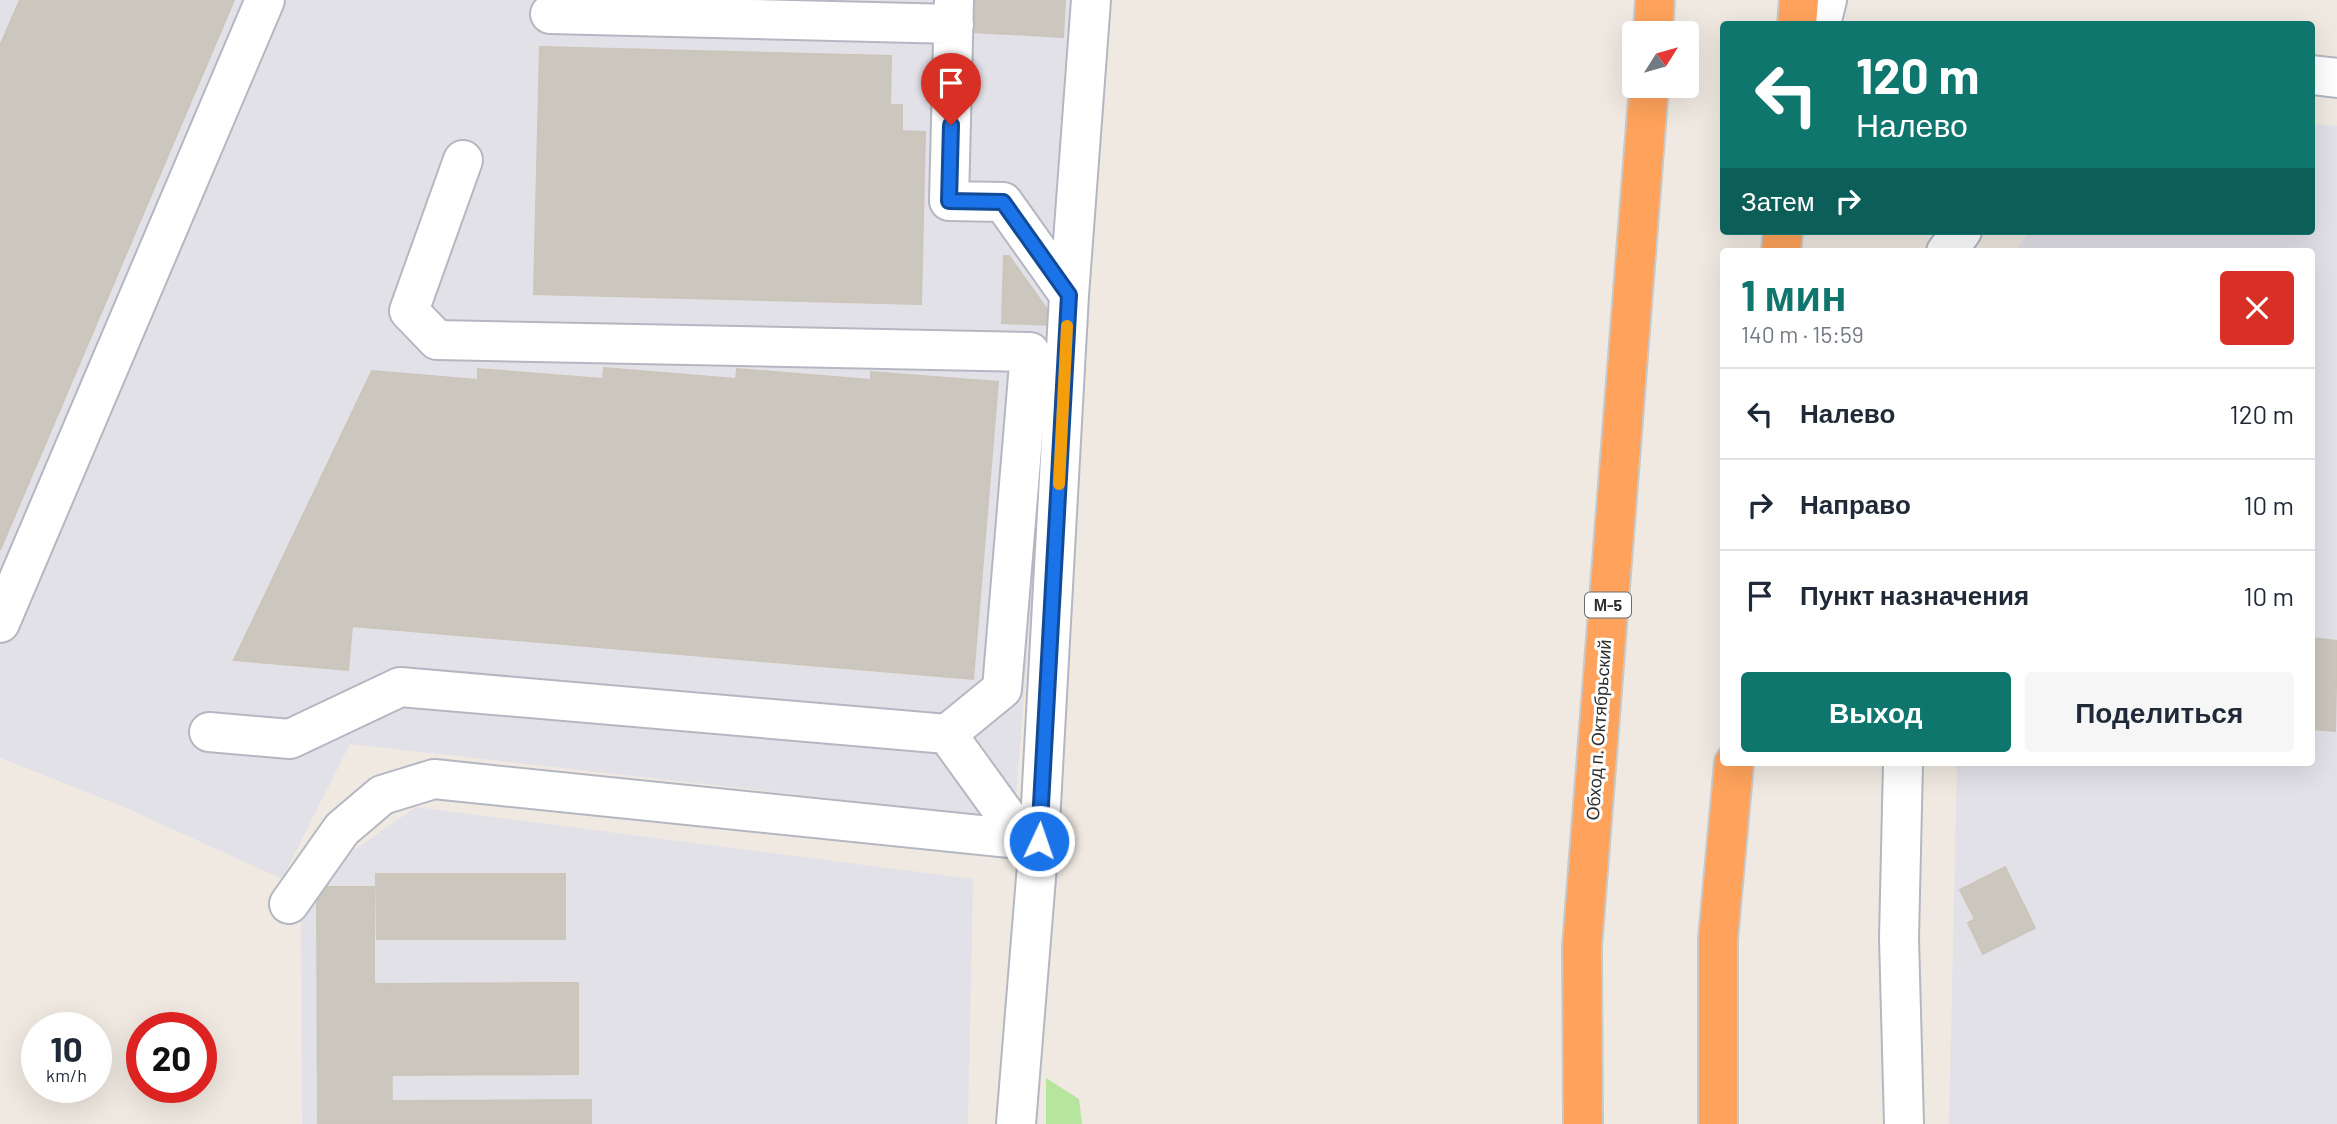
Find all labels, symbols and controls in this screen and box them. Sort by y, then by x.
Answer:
north arrow [1622,21,1699,98]
map controls [1622,21,1699,98]
text: 120 m [1856,45,1979,104]
icon: left [1741,49,1832,140]
pin [921,53,981,125]
icon: arrive [932,64,970,102]
text: Налево [1856,105,1968,143]
icon: right [1829,182,1867,220]
text: Затем [1741,185,1815,216]
text: 1 мин [1741,269,1847,319]
button: close [2220,271,2294,345]
text: 140 m · 15:59 [1741,320,1864,348]
icon: left [1741,395,1779,433]
text: Налево [1800,397,1895,428]
text: 120 m [2230,398,2294,429]
icon: right [1741,486,1779,524]
text: Направо [1800,488,1911,519]
text: 10 m [2244,489,2294,520]
icon: arrive [1741,577,1779,615]
text: Пункт назначения [1800,579,2029,610]
text: 10 m [2244,580,2294,611]
road number: М-5 [1585,592,1631,618]
street label: Обход п. Октябрьский [1581,639,1615,821]
button: Выход [1741,672,2011,752]
button: Поделиться [2025,672,2294,752]
position arrow [1002,804,1076,878]
speed limit sign: 20 [126,1012,217,1103]
text: 10 [50,1027,83,1069]
text: km/h [46,1064,87,1086]

